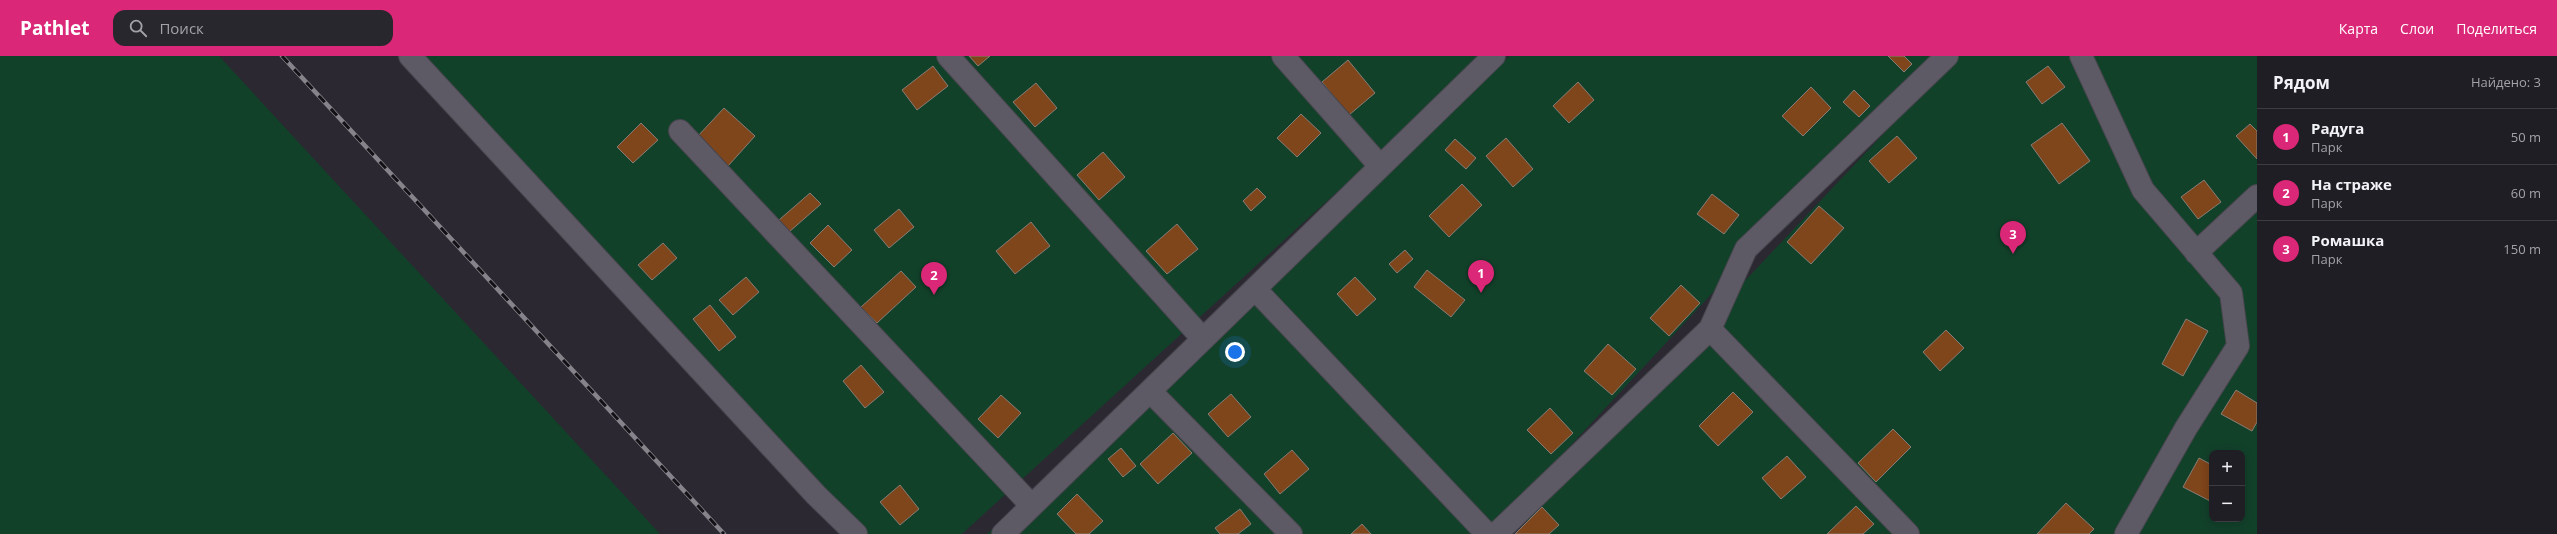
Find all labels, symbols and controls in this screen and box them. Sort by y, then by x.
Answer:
search box [113,10,393,46]
text: Pathlet [20,15,89,41]
icon: search [127,17,149,39]
text: Поиск [159,18,204,38]
text: Карта [2339,19,2378,38]
text: Слои [2400,19,2434,38]
text: Поделиться [2456,19,2537,38]
text: Рядом [2273,71,2330,94]
text: Найдено: 3 [2471,73,2541,91]
text: Радуга [2311,118,2364,138]
text: 1 [2282,128,2290,146]
text: 50 m [2511,128,2541,146]
text: Парк [2311,138,2342,156]
text: На страже [2311,174,2392,194]
text: 2 [2282,184,2290,202]
text: 60 m [2511,184,2541,202]
text: Парк [2311,194,2342,212]
pin: 3 [2000,221,2026,254]
text: Ромашка [2311,230,2384,250]
text: 3 [2282,240,2290,258]
text: 150 m [2503,240,2541,258]
text: Парк [2311,250,2342,268]
pin: 1 [1468,260,1494,293]
pin: 2 [921,262,947,295]
your location [1225,342,1245,362]
map controls [2209,450,2245,522]
button: + [2209,450,2245,486]
button: − [2209,486,2245,522]

